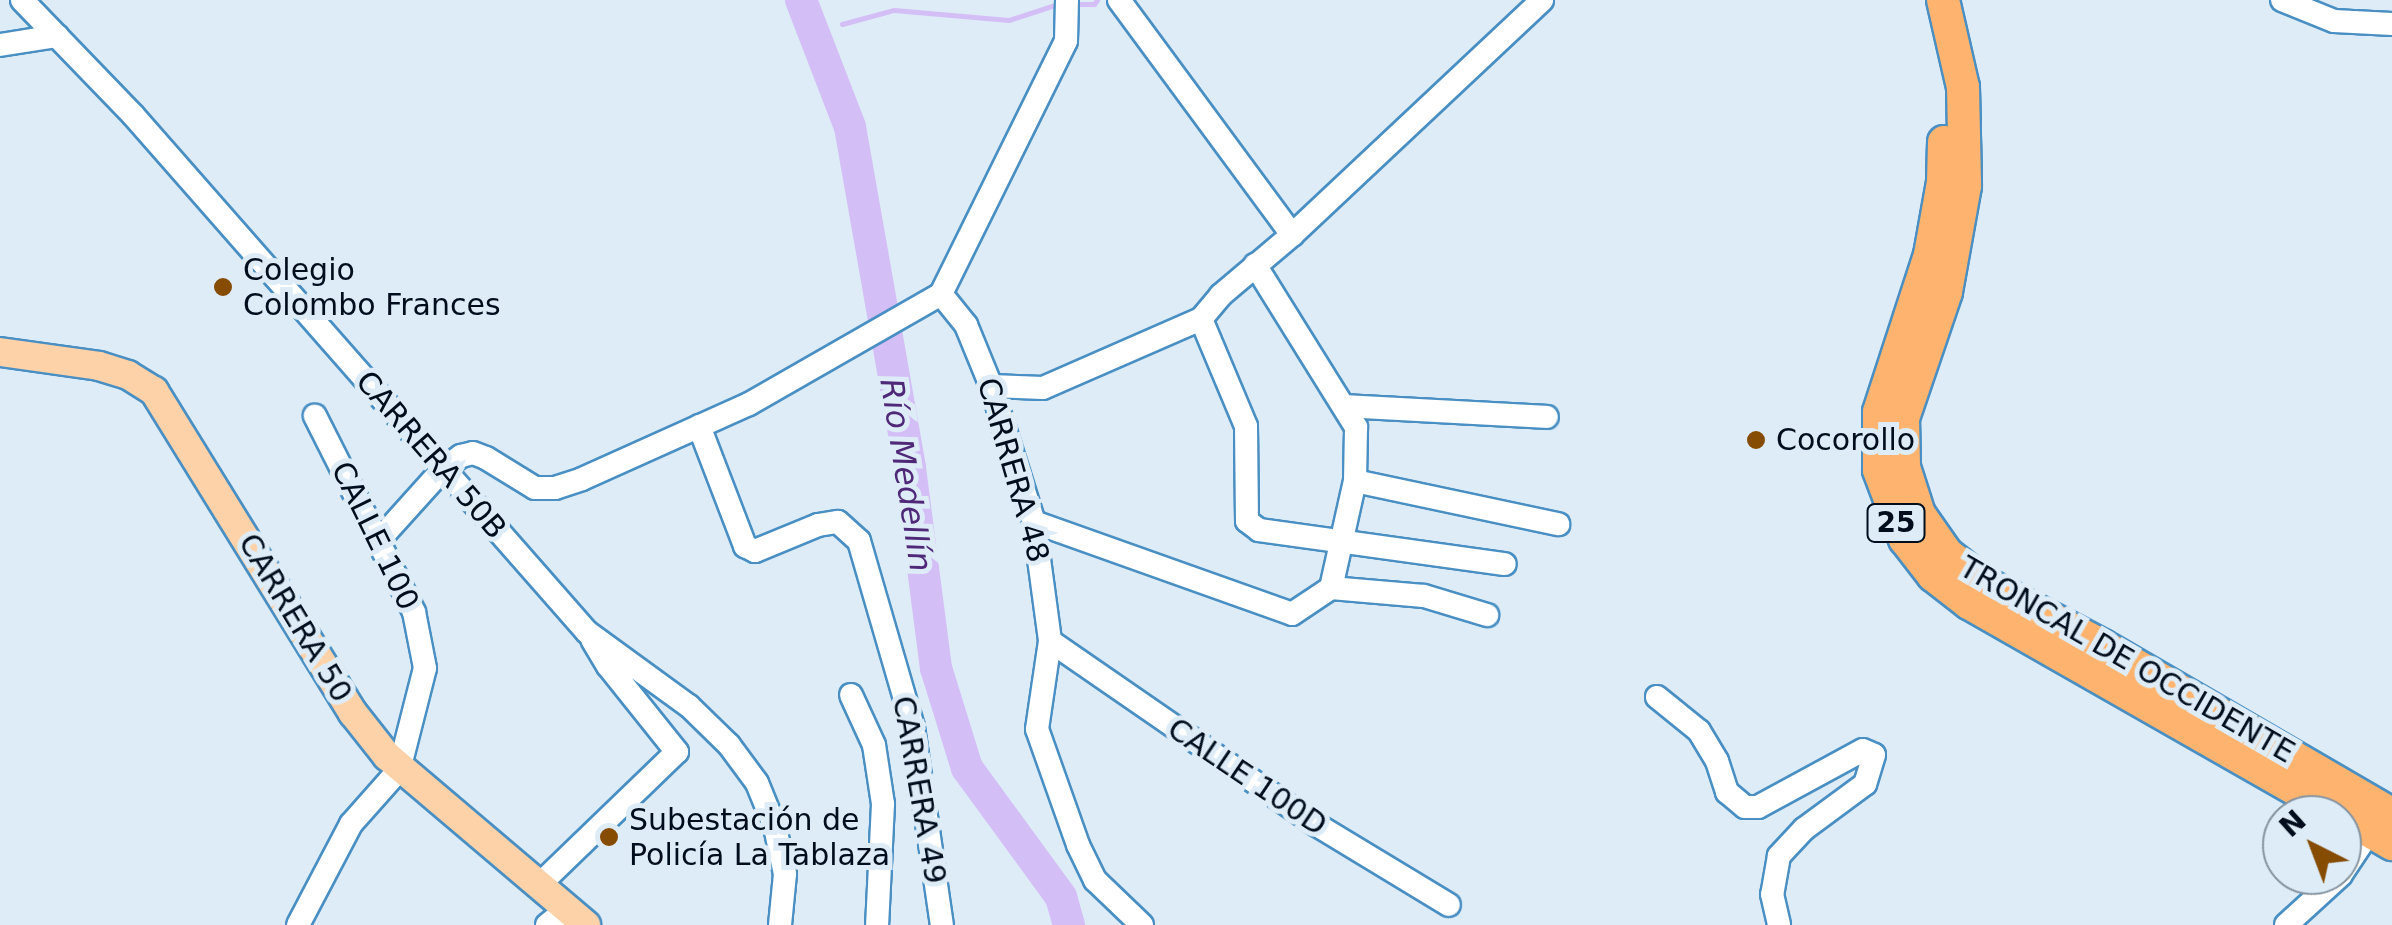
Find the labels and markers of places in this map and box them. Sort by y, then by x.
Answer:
place label: Colegio Colombo Frances [243,252,501,322]
marker: Colegio Colombo Frances [212,276,234,298]
place label: Cocorollo [1776,422,1915,458]
marker: Cocorollo [1745,429,1767,451]
place label: Subestación de Policía La Tablaza [629,802,890,872]
marker: Subestación de Policía La Tablaza [598,826,620,848]

